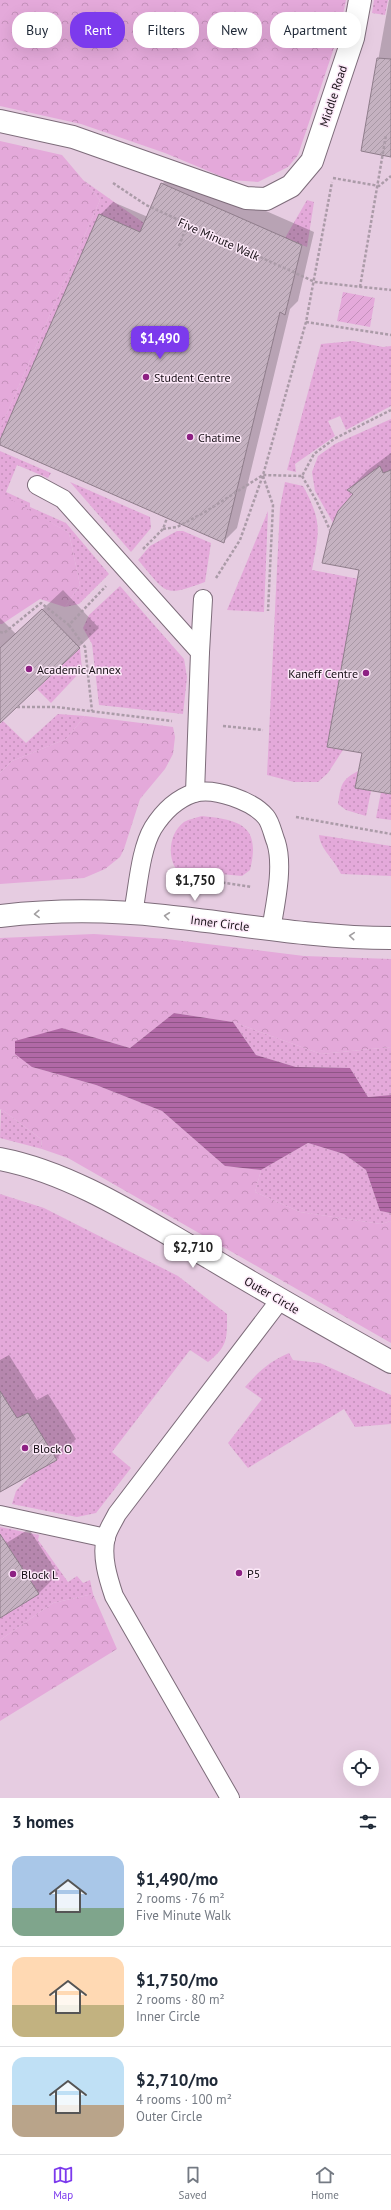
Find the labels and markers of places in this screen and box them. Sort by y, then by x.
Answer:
pin: $1,490 [127,326,193,360]
place label: Student Centre [154,370,231,385]
marker: Student Centre [141,372,151,382]
place label: Chatime [198,430,241,445]
marker: Chatime [185,432,195,442]
place label: Academic Annex [37,662,121,677]
marker: Academic Annex [24,664,34,674]
place label: Kaneff Centre [288,666,358,681]
marker: Kaneff Centre [361,668,371,678]
pin: $1,750 [162,868,228,902]
pin: $2,710 [160,1235,226,1269]
place label: Block O [33,1441,72,1456]
marker: Block O [20,1443,30,1453]
place label: P5 [247,1566,260,1581]
place label: Block L [21,1567,58,1582]
marker: P5 [234,1568,244,1578]
marker: Block L [8,1569,18,1579]

